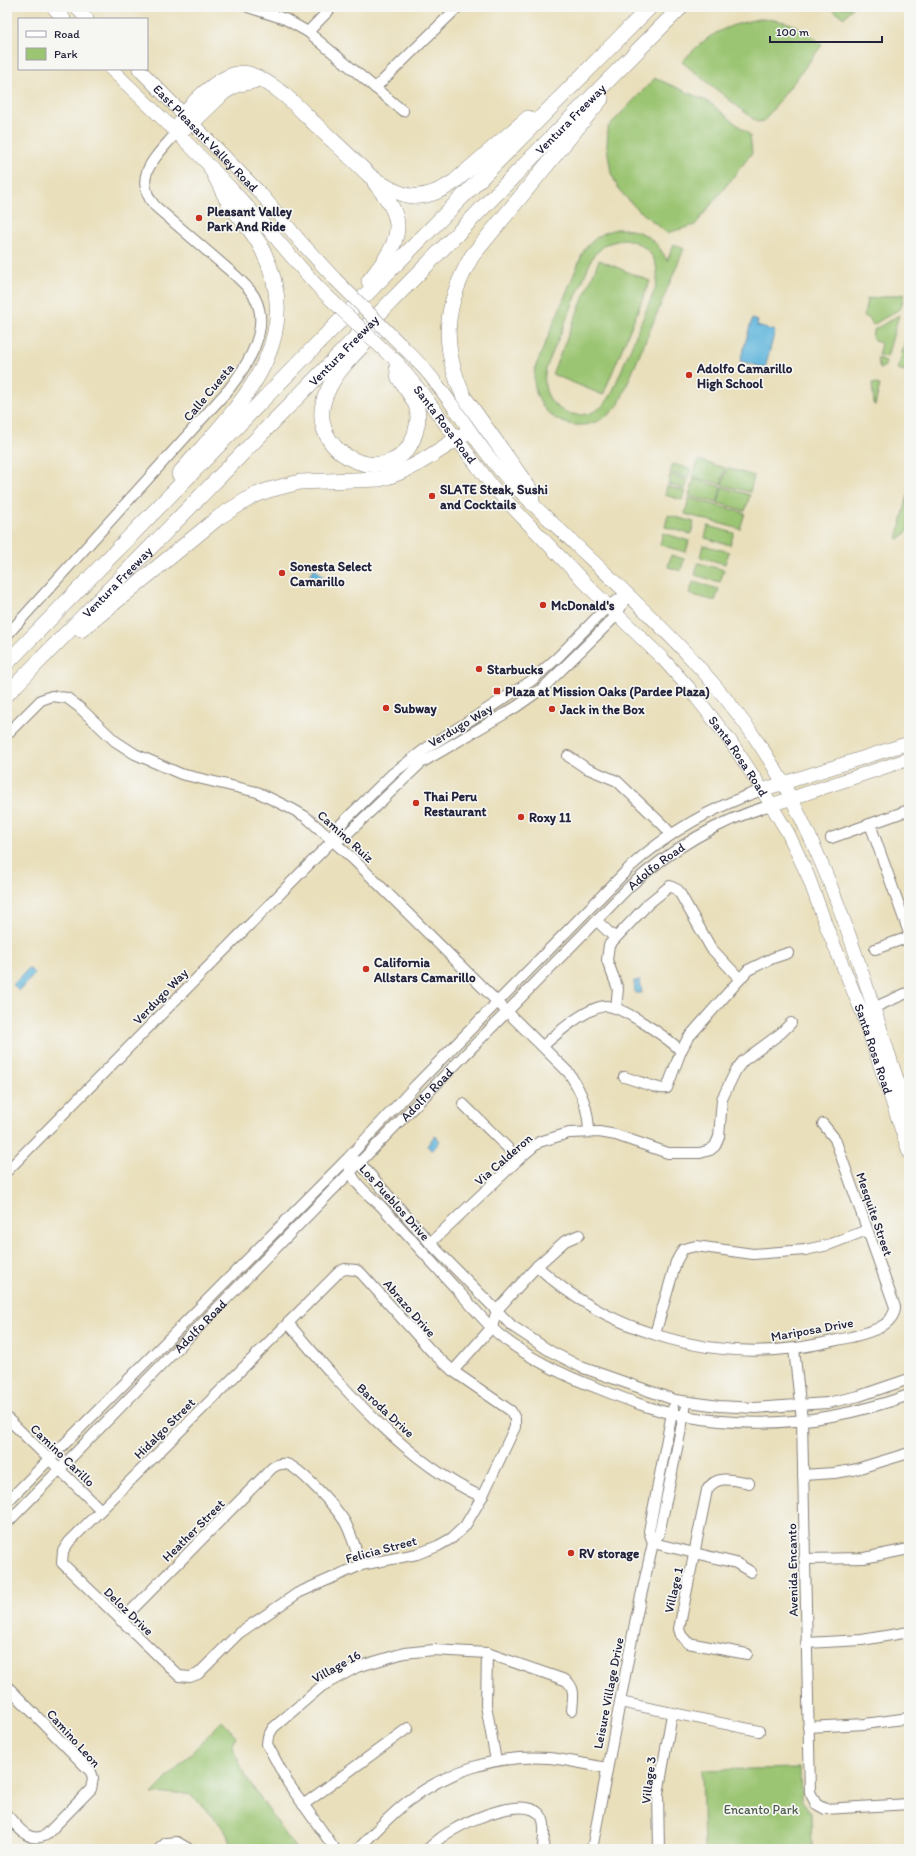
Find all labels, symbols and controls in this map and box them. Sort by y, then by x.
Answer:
legend [18,18,148,70]
scale bar [770,18,882,44]
text: 100 m [776,25,809,39]
text: Road [54,27,80,41]
text: Park [54,47,78,61]
street label: East Pleasant Valley Road [150,81,261,195]
street label: Ventura Freeway [532,81,609,158]
place label: Pleasant Valley Park And Ride [207,204,293,234]
marker: Pleasant Valley Park And Ride [194,213,204,223]
street label: Ventura Freeway [306,312,382,389]
street label: Calle Cuesta [180,360,237,424]
place label: Adolfo Camarillo High School [696,361,793,392]
marker: Adolfo Camarillo High School [684,370,694,380]
street label: Santa Rosa Road [411,382,480,467]
place label: SLATE Steak, Sushi and Cocktails [440,482,548,512]
marker: SLATE Steak, Sushi and Cocktails [427,491,437,501]
street label: Ventura Freeway [79,543,155,621]
place label: Sonesta Select Camarillo [290,559,372,589]
marker: Sonesta Select Camarillo [277,568,287,578]
place label: McDonald's [551,598,615,613]
marker: McDonald's [538,600,548,610]
place label: Starbucks [487,662,543,677]
marker: Starbucks [474,664,484,674]
place label: Plaza at Mission Oaks (Pardee Plaza) [505,684,710,700]
marker: Plaza at Mission Oaks (Pardee Plaza) [492,686,502,696]
street label: Verdugo Way [425,700,495,750]
place label: Subway [394,701,438,717]
place label: Jack in the Box [559,702,645,717]
marker: Subway [381,703,391,713]
marker: Jack in the Box [547,704,557,714]
street label: Santa Rosa Road [705,713,771,799]
place label: Thai Peru Restaurant [423,789,487,819]
marker: Thai Peru Restaurant [411,798,421,808]
street label: Camino Ruiz [315,807,377,865]
place label: Roxy 11 [529,810,571,826]
marker: Roxy 11 [516,812,526,822]
street label: Adolfo Road [624,839,688,893]
place label: California Allstars Camarillo [373,955,476,985]
marker: California Allstars Camarillo [361,964,371,974]
street label: Verdugo Way [130,965,191,1028]
street label: Santa Rosa Road [851,1001,896,1096]
street label: Adolfo Road [397,1065,456,1124]
street label: Via Calderon [471,1130,536,1188]
street label: Los Pueblos Drive [356,1161,433,1244]
street label: Mesquite Street [853,1170,896,1258]
street label: Abrazo Drive [380,1276,439,1340]
street label: Adolfo Road [171,1296,230,1356]
street label: Mariposa Drive [770,1315,854,1344]
street label: Baroda Drive [354,1380,417,1441]
street label: Hidalgo Street [131,1395,198,1462]
street label: Camino Carillo [27,1421,98,1490]
street label: Heather Street [159,1496,228,1565]
street label: Avenida Encanto [784,1523,801,1617]
street label: Felicia Street [344,1533,418,1566]
place label: RV storage [579,1546,639,1562]
marker: RV storage [566,1548,576,1558]
street label: Village 1 [661,1566,686,1615]
street label: Deloz Drive [101,1584,156,1639]
street label: Leisure Village Drive [590,1636,627,1750]
street label: Village 16 [309,1647,363,1686]
street label: Camino Leon [44,1706,104,1771]
street label: Village 3 [638,1755,659,1805]
park label: Encanto Park [724,1802,799,1817]

